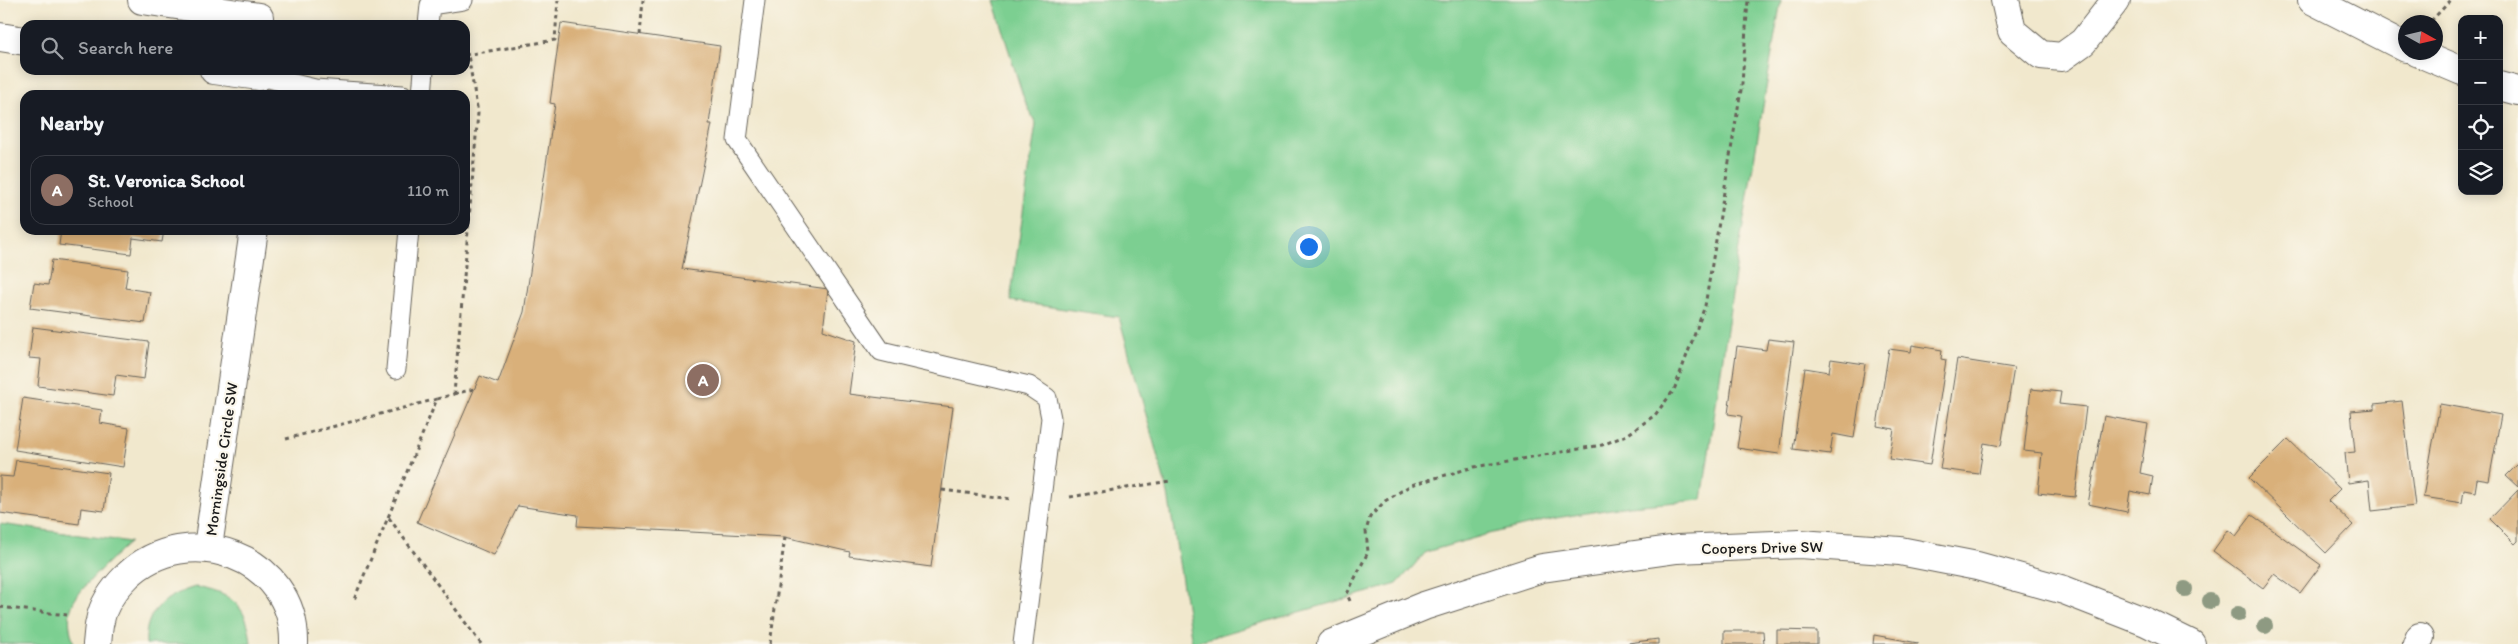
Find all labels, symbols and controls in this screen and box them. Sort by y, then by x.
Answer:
north arrow [2398,15,2443,60]
map controls [2458,15,2503,195]
button: + [2458,15,2503,60]
search box [20,20,470,75]
icon: search [38,34,66,62]
text: Search here [78,36,173,59]
button: − [2458,60,2503,105]
button: locate [2458,105,2503,150]
text: Nearby [40,110,104,135]
button: layers [2458,150,2503,195]
text: St. Veronica School [88,169,245,192]
text: A [52,181,62,200]
text: 110 m [407,181,449,200]
text: School [88,192,134,211]
your location [1296,234,1322,260]
pin: A [687,361,719,399]
street label: Morningside Circle SW [201,381,242,537]
street label: Coopers Drive SW [1701,537,1823,558]

